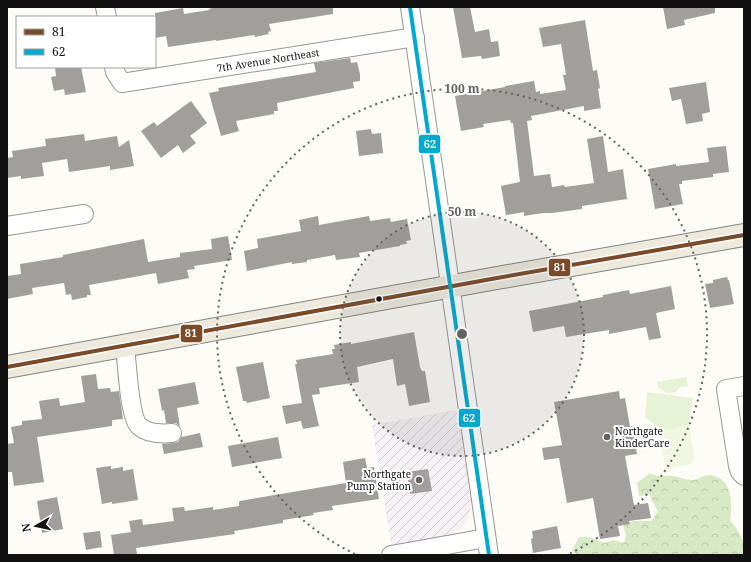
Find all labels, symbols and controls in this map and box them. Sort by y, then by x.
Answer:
legend [16,16,156,68]
text: 81 [52,23,65,40]
text: 62 [52,43,65,60]
street label: 7th Avenue Northeast [216,45,321,75]
text: 100 m [444,80,480,97]
line badge: 62 [418,134,441,154]
text: 62 [424,136,436,151]
text: 50 m [448,203,476,220]
line badge: 81 [548,258,571,277]
text: 81 [554,259,566,274]
unlabelled marker [374,294,384,304]
line badge: 81 [180,324,203,343]
text: 81 [185,325,197,340]
centre of rings [455,327,469,341]
line badge: 62 [458,408,481,428]
text: 62 [463,410,475,425]
place label: Northgate KinderCare [615,424,670,450]
marker: Northgate KinderCare [602,432,612,442]
place label: Northgate Pump Station [347,467,412,493]
marker: Northgate Pump Station [414,475,424,485]
north arrow [16,506,56,546]
text: N [17,522,34,533]

